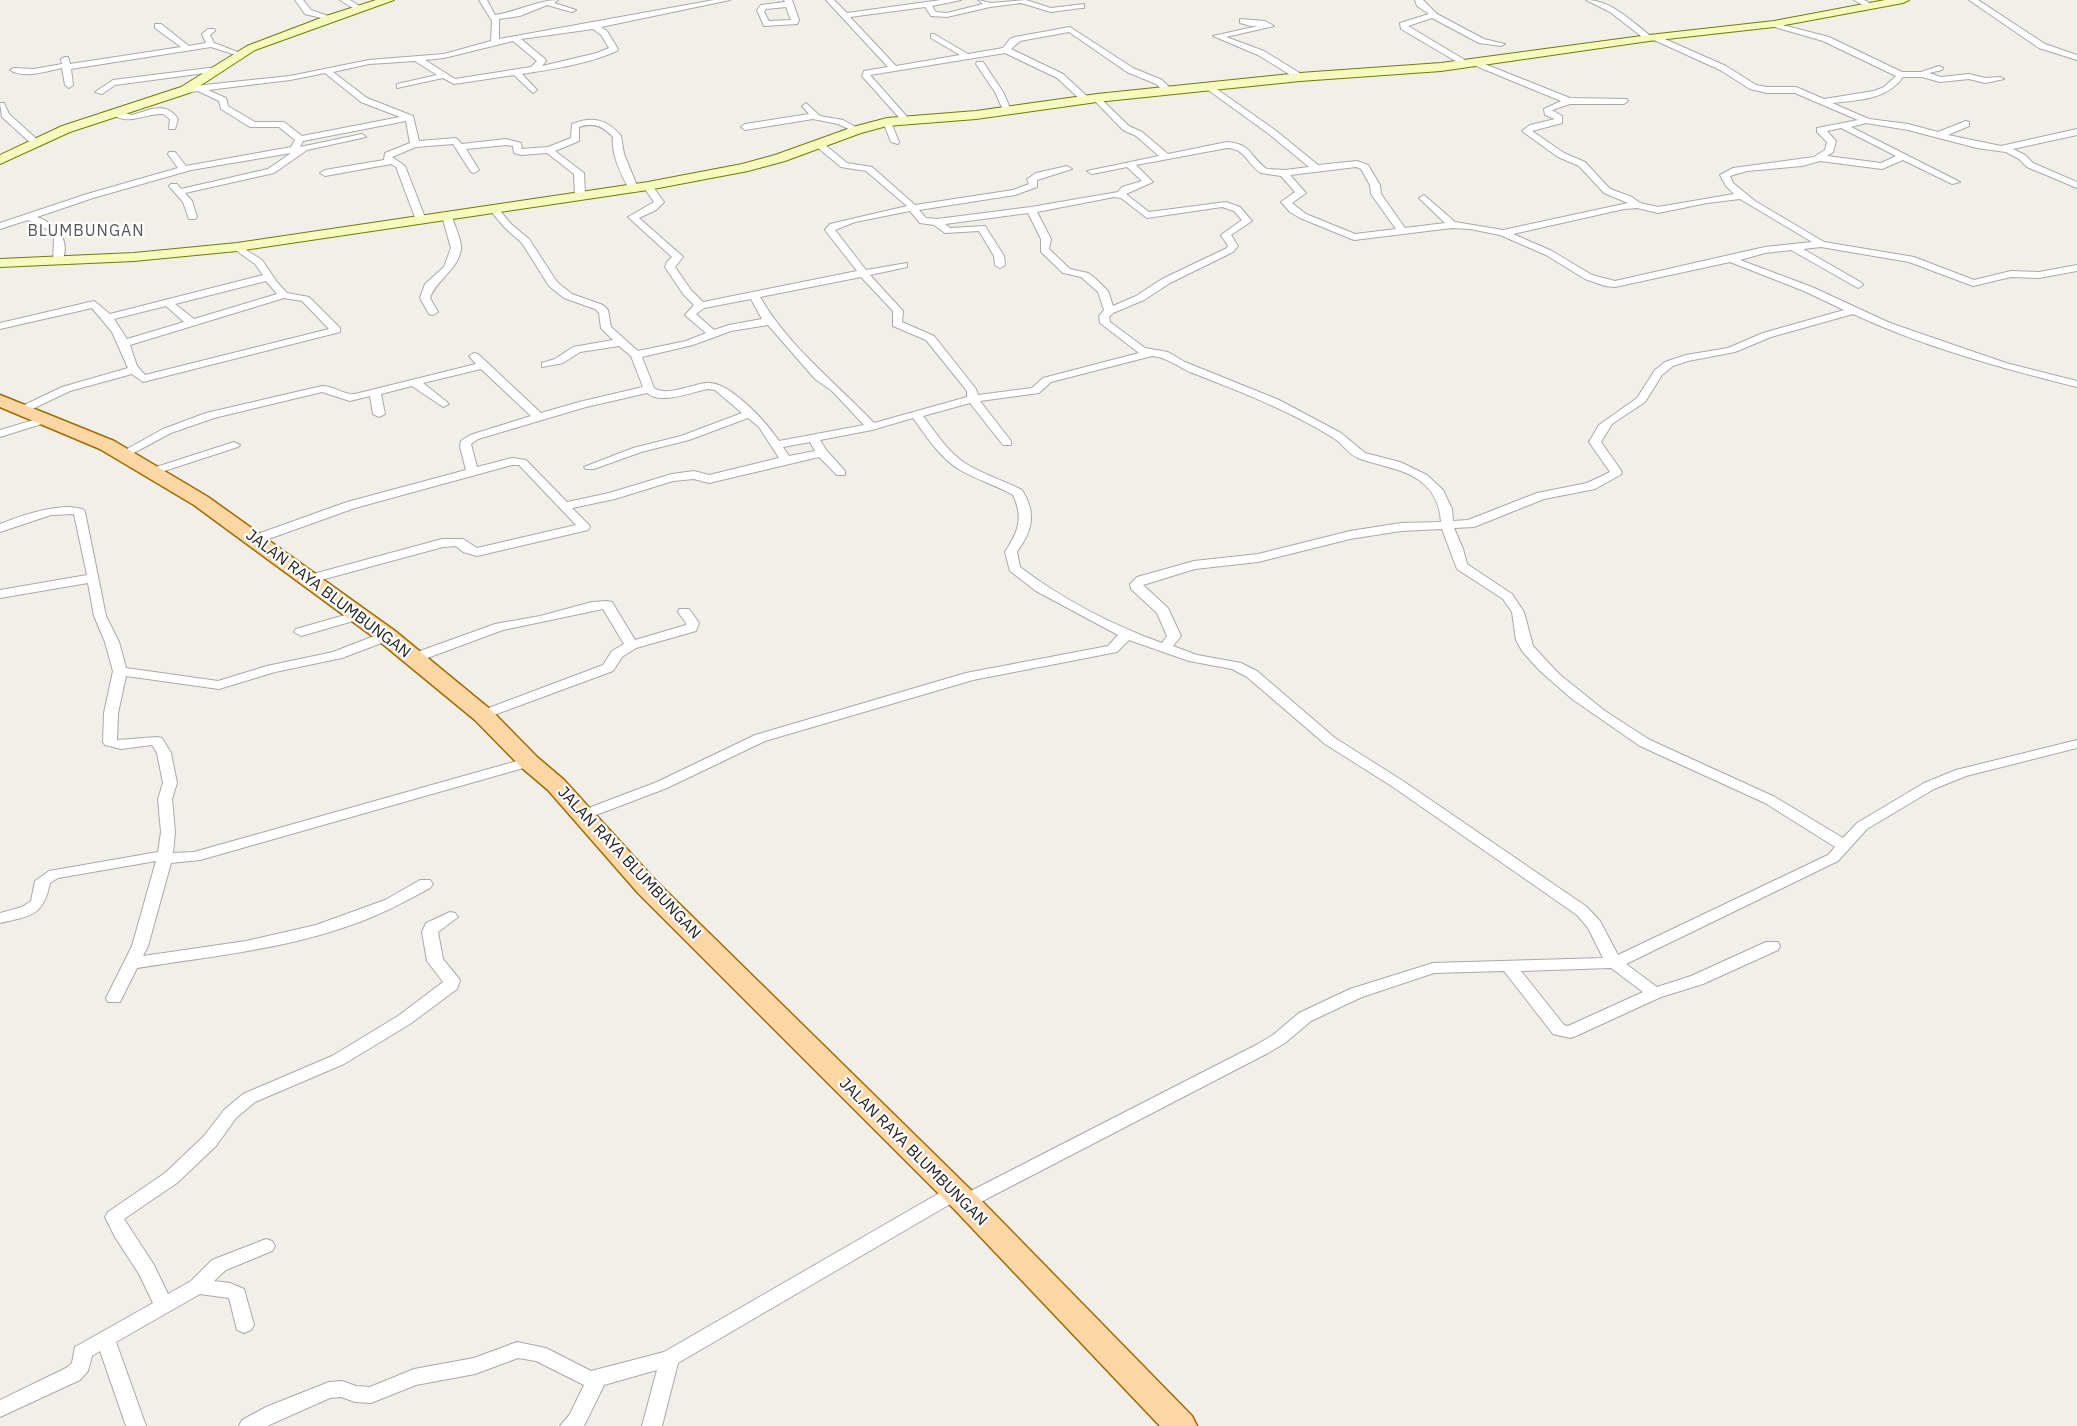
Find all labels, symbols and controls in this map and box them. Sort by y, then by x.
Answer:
district label: BLUMBUNGAN [26,221,146,241]
street label: JALAN RAYA BLUMBUNGAN [242,526,414,662]
street label: JALAN RAYA BLUMBUNGAN [553,783,705,943]
street label: JALAN RAYA BLUMBUNGAN [835,1074,991,1230]

